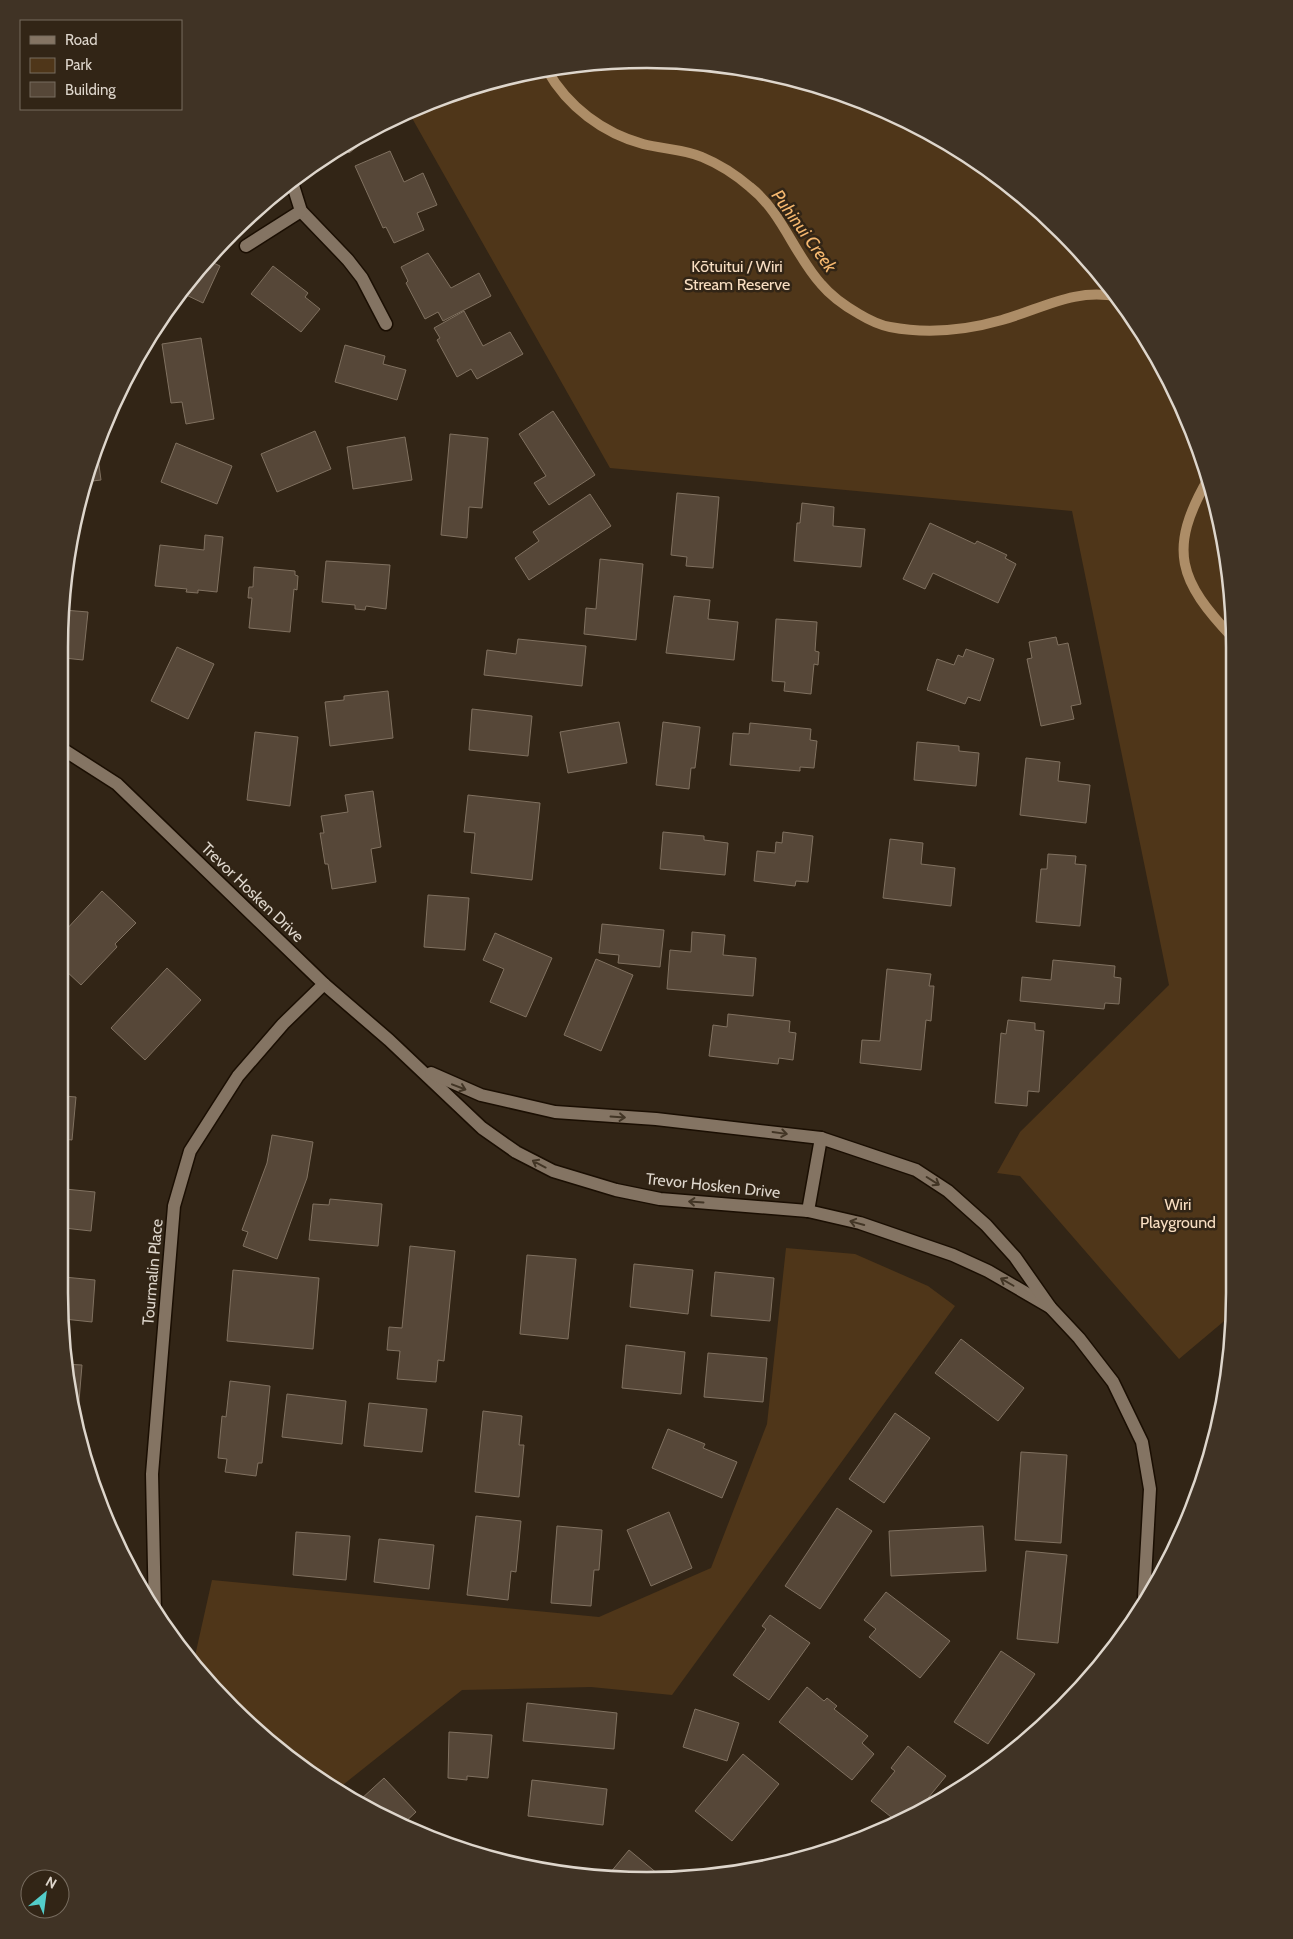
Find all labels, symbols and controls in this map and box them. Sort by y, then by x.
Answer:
legend [20,20,182,110]
text: Road [65,31,98,49]
text: Park [65,56,92,74]
text: Building [65,81,116,99]
water label: Puhinui Creek [767,185,842,278]
park label: Kōtuitui / Wiri Stream Reserve [684,257,790,294]
street label: Trevor Hosken Drive [197,839,308,946]
one-way arrow [451,1083,466,1092]
one-way arrow [610,1112,626,1121]
one-way arrow [771,1128,787,1138]
one-way arrow [532,1159,547,1169]
street label: Trevor Hosken Drive [645,1169,781,1202]
one-way arrow [926,1177,940,1187]
park label: Wiri Playground [1140,1195,1216,1232]
one-way arrow [689,1197,705,1206]
one-way arrow [849,1217,865,1227]
street label: Tourmalin Place [138,1218,167,1326]
one-way arrow [1001,1277,1015,1287]
north arrow [20,1869,70,1919]
text: N [43,1872,60,1893]

